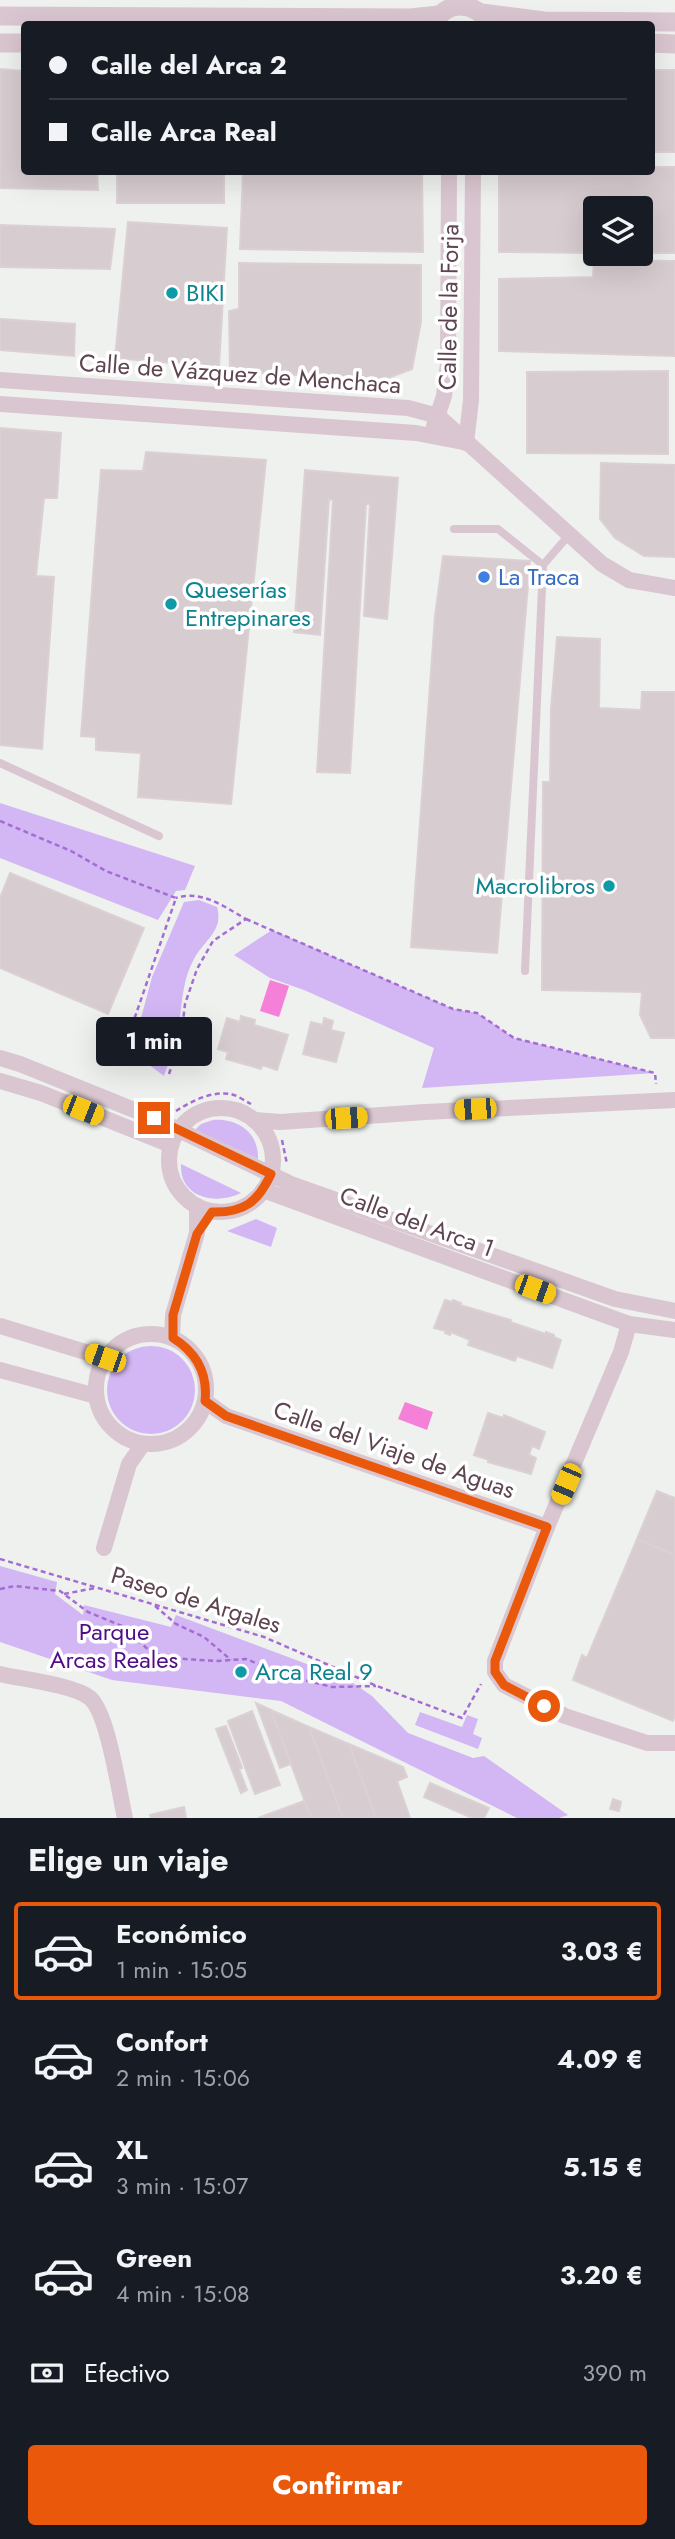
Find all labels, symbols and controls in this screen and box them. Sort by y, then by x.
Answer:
text: Calle del Arca 2 [91,46,287,84]
text: Calle Arca Real [91,113,277,151]
map controls [583,196,653,266]
button: layers [583,196,653,266]
street label: Calle de la Forja [430,224,467,390]
place label: BIKI [186,275,225,310]
marker: BIKI [164,285,180,301]
street label: Calle de Vázquez de Menchaca [78,345,402,402]
place label: La Traca [498,559,580,594]
marker: La Traca [476,569,492,585]
place label: Queserías Entrepinares [185,572,311,635]
marker: Queserías Entrepinares [163,596,179,612]
place label: Macrolibros [475,868,595,903]
marker: Macrolibros [601,878,617,894]
callout: 1 min [96,1016,212,1066]
text: 1 min [125,1024,183,1058]
car [60,1092,107,1128]
car [454,1097,497,1121]
route end [138,1102,170,1134]
car [325,1106,368,1130]
street label: Calle del Arca 1 [335,1177,499,1266]
car [512,1272,559,1306]
car [82,1341,129,1375]
street label: Calle del Viaje de Aguas [269,1392,520,1507]
car [549,1461,584,1507]
street label: Paseo de Argales [107,1557,285,1642]
park label: Parque Arcas Reales [50,1614,178,1677]
place label: Arca Real 9 [255,1654,373,1689]
marker: Arca Real 9 [233,1664,249,1680]
route start [528,1690,560,1722]
text: Elige un viaje [28,1837,229,1883]
text: Económico [116,1915,247,1953]
icon: car [32,1920,95,1983]
text: 3.03 € [561,1932,643,1970]
text: 1 min · 15:05 [116,1953,247,1987]
text: Confort [116,2023,208,2061]
icon: car [32,2028,95,2091]
text: 4.09 € [557,2040,643,2078]
text: 2 min · 15:06 [116,2061,250,2095]
text: XL [116,2131,148,2169]
icon: car [32,2136,95,2199]
text: 5.15 € [563,2148,643,2186]
text: 3 min · 15:07 [116,2169,248,2203]
text: Green [116,2239,192,2277]
icon: car [32,2244,95,2307]
text: 3.20 € [560,2256,643,2294]
text: 4 min · 15:08 [116,2277,250,2311]
icon: cash [28,2354,66,2392]
text: Efectivo [84,2354,170,2392]
text: 390 m [583,2356,647,2390]
button: Confirmar [28,2445,647,2525]

